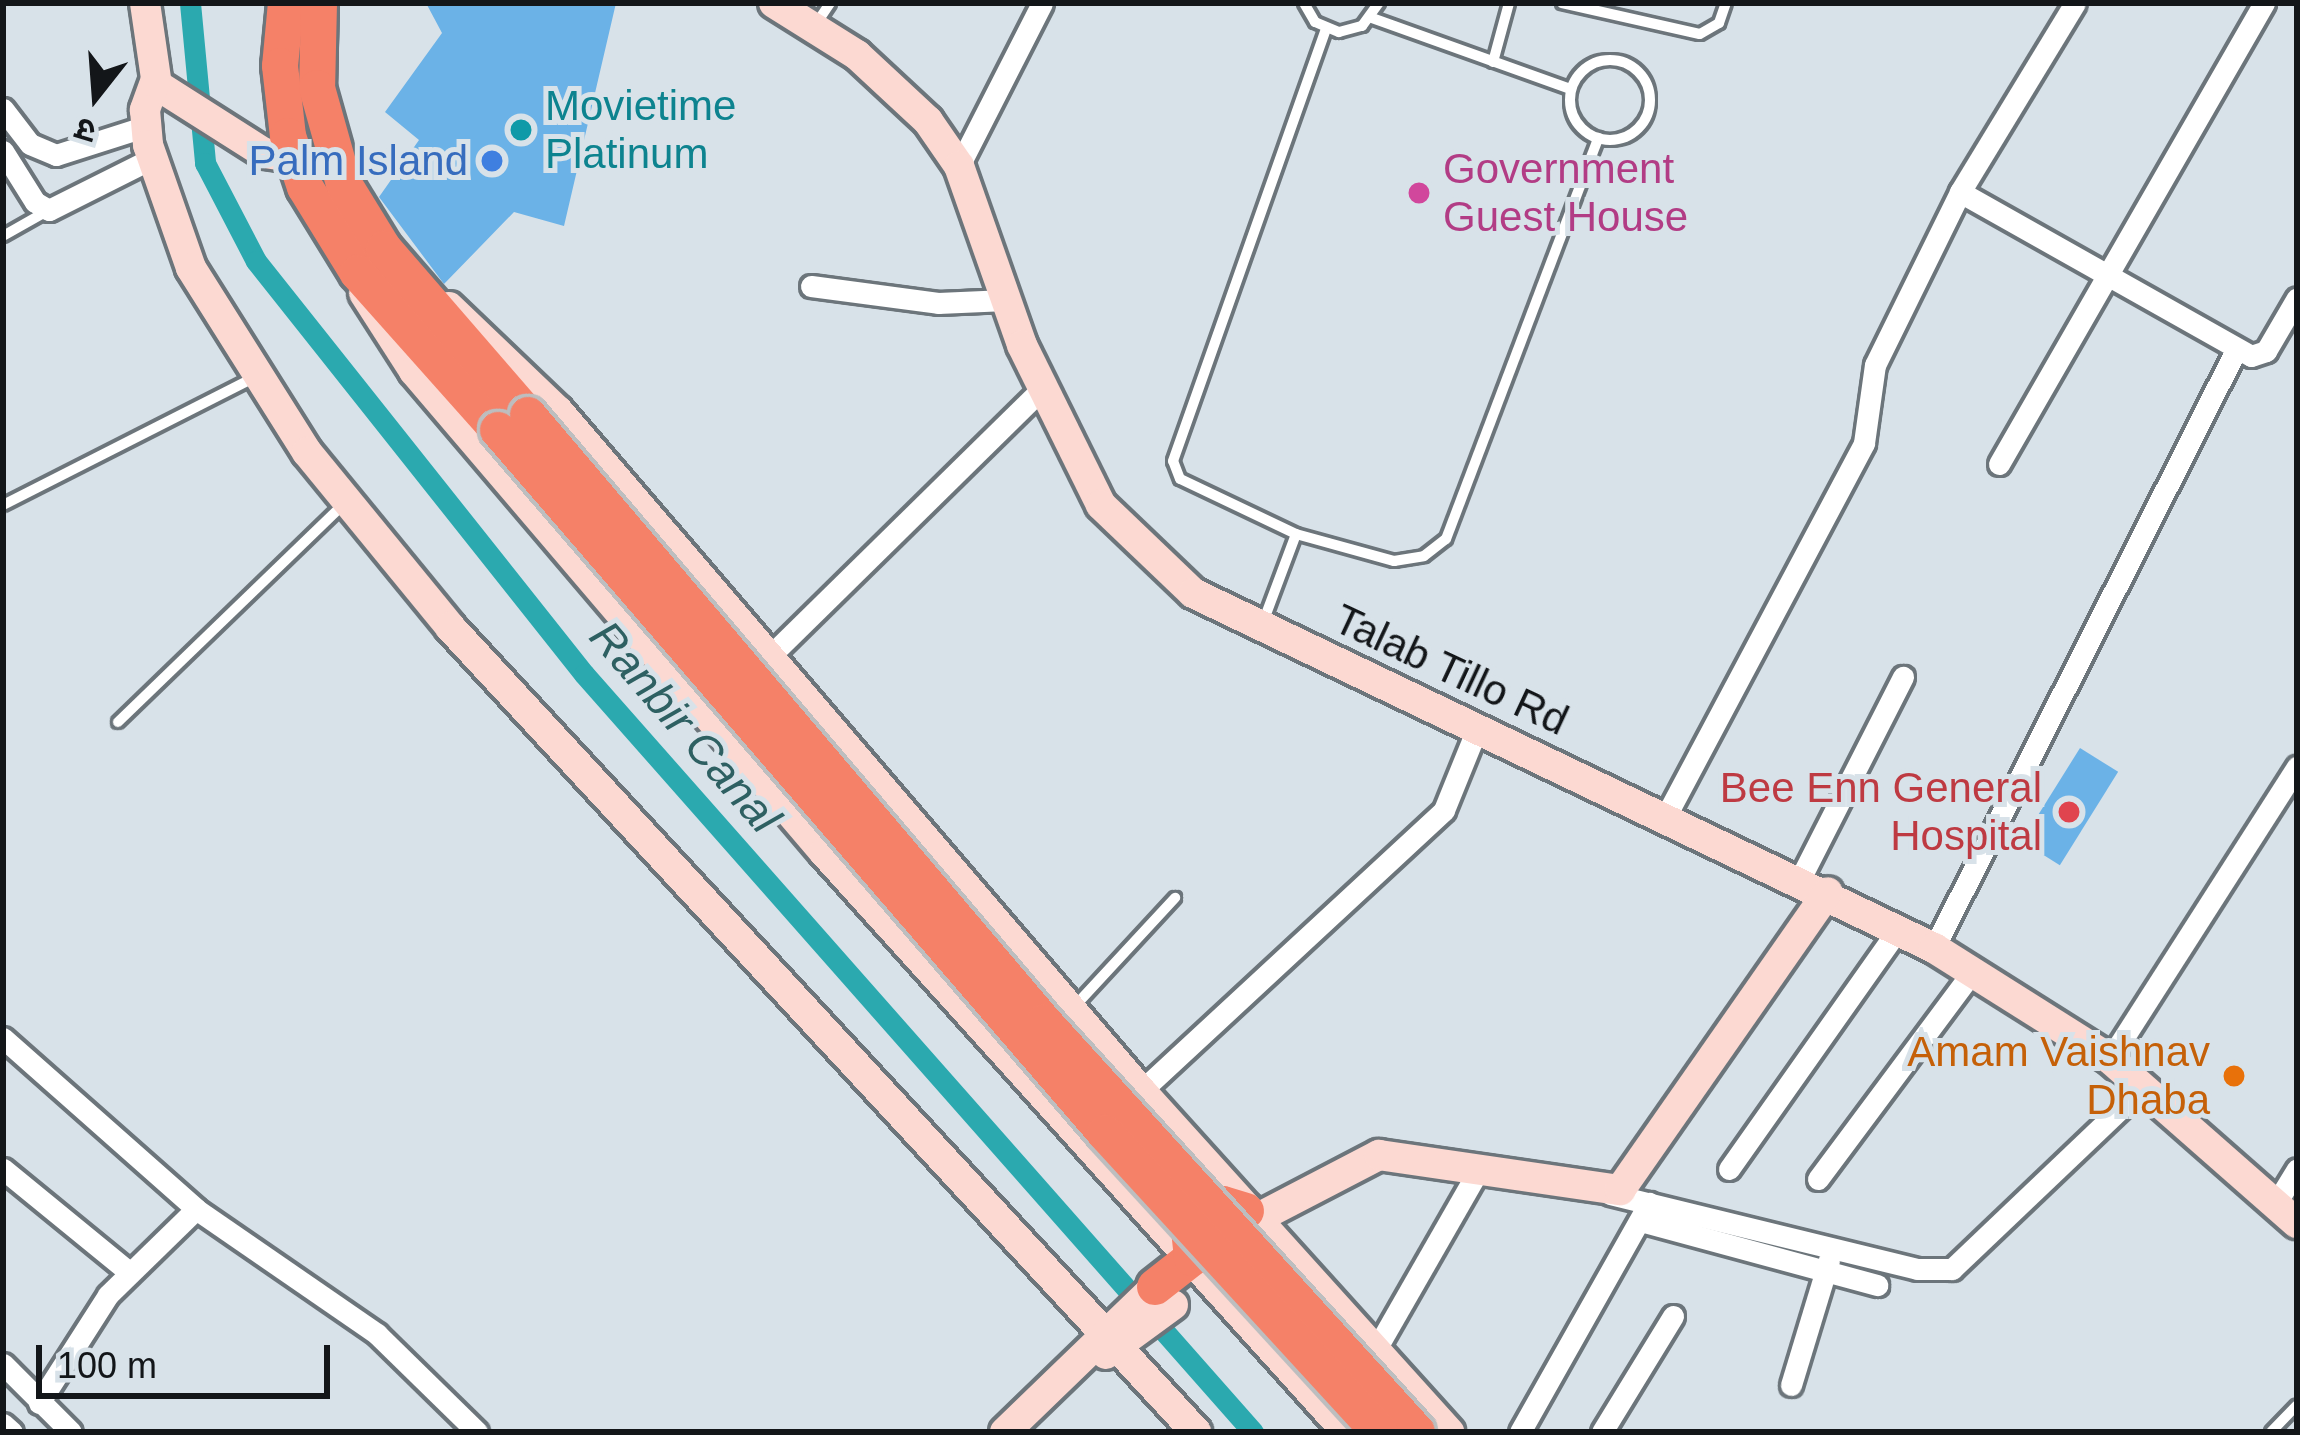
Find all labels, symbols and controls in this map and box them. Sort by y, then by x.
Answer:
north arrow [36,36,156,156]
place label: Movietime Platinum [545,81,736,180]
text: उ [71,110,100,151]
marker: Movietime Platinum [508,117,534,143]
place label: Palm Island [249,136,468,186]
place label: Government Guest House [1443,144,1688,243]
marker: Palm Island [479,148,505,174]
marker: Government Guest House [1406,180,1432,206]
street label: Talab Tillo Rd [1326,594,1576,746]
water label: Ranbir Canal [578,610,792,844]
place label: Bee Enn General Hospital [1720,763,2042,862]
marker: Bee Enn General Hospital [2053,796,2085,828]
place label: Amam Vaishnav Dhaba [1907,1027,2210,1126]
marker: Amam Vaishnav Dhaba [2221,1063,2247,1089]
scale bar [42,1321,336,1395]
text: 100 m [57,1345,157,1386]

